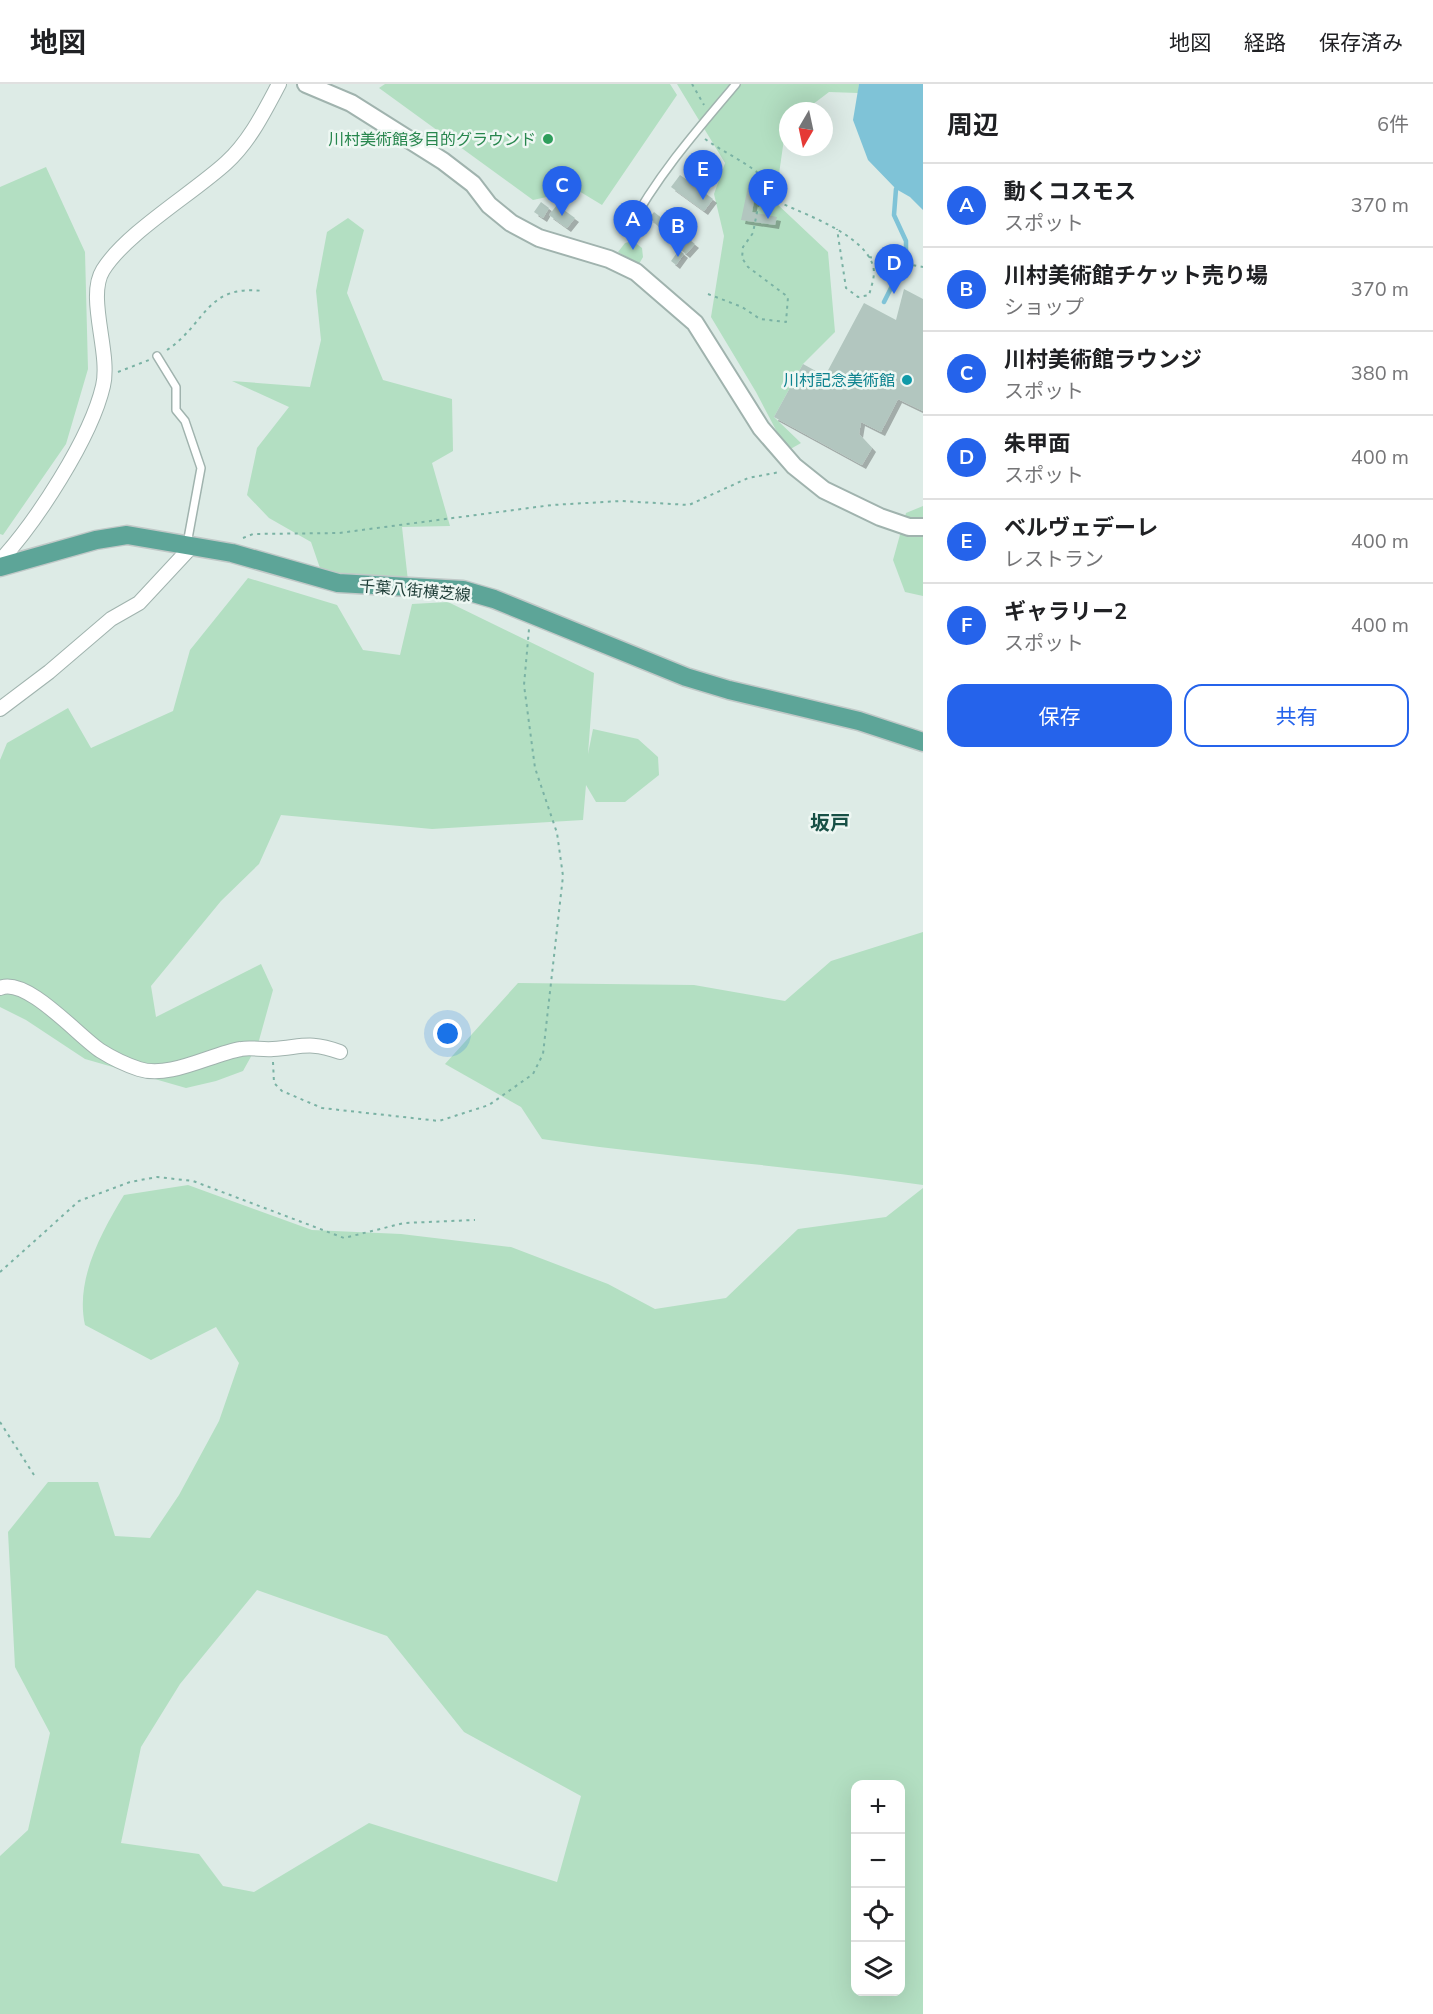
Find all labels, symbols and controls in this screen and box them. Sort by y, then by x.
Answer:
text: 地図 [30,24,86,62]
text: 地図 [1169,29,1211,57]
text: 経路 [1244,29,1286,57]
text: 保存済み [1319,29,1403,57]
north arrow [779,102,833,156]
text: 周辺 [947,108,999,143]
text: 6件 [1377,111,1409,138]
place label: 川村美術館多目的グラウンド [328,129,536,151]
marker: 川村美術館多目的グラウンド [541,132,555,146]
pin: E [684,150,722,200]
pin: C [542,166,582,216]
pin: F [748,170,788,219]
text: 動くコスモス [1004,177,1136,207]
text: A [959,192,974,219]
text: 370 m [1351,192,1409,219]
pin: A [614,200,652,250]
pin: B [658,208,698,257]
text: スポット [1004,210,1084,237]
pin: D [874,244,914,294]
text: 川村美術館チケット売り場 [1004,261,1268,291]
text: B [960,276,973,303]
text: 370 m [1351,276,1409,303]
text: ショップ [1004,294,1084,321]
text: 川村美術館ラウンジ [1004,345,1202,375]
text: C [960,360,973,387]
text: 380 m [1351,360,1409,387]
place label: 川村記念美術館 [783,370,895,392]
marker: 川村記念美術館 [900,373,914,387]
text: スポット [1004,378,1084,405]
text: 朱甲面 [1004,429,1070,459]
text: D [959,444,974,471]
text: 400 m [1351,444,1409,471]
text: スポット [1004,462,1084,489]
text: ベルヴェデーレ [1004,513,1158,543]
text: E [961,528,972,555]
text: 400 m [1351,528,1409,555]
text: レストラン [1004,546,1104,573]
street label: 千葉八街横芝線 [358,575,472,607]
text: ギャラリー2 [1004,597,1127,627]
text: F [961,612,972,639]
text: 400 m [1351,612,1409,639]
text: スポット [1004,630,1084,657]
button: 保存 [947,684,1172,747]
button: 共有 [1184,684,1409,747]
district label: 坂戸 [810,810,850,837]
your location [433,1019,462,1048]
map controls [851,1780,905,1996]
button: + [851,1780,905,1834]
button: − [851,1834,905,1888]
button: locate [851,1888,905,1942]
button: layers [851,1942,905,1996]

